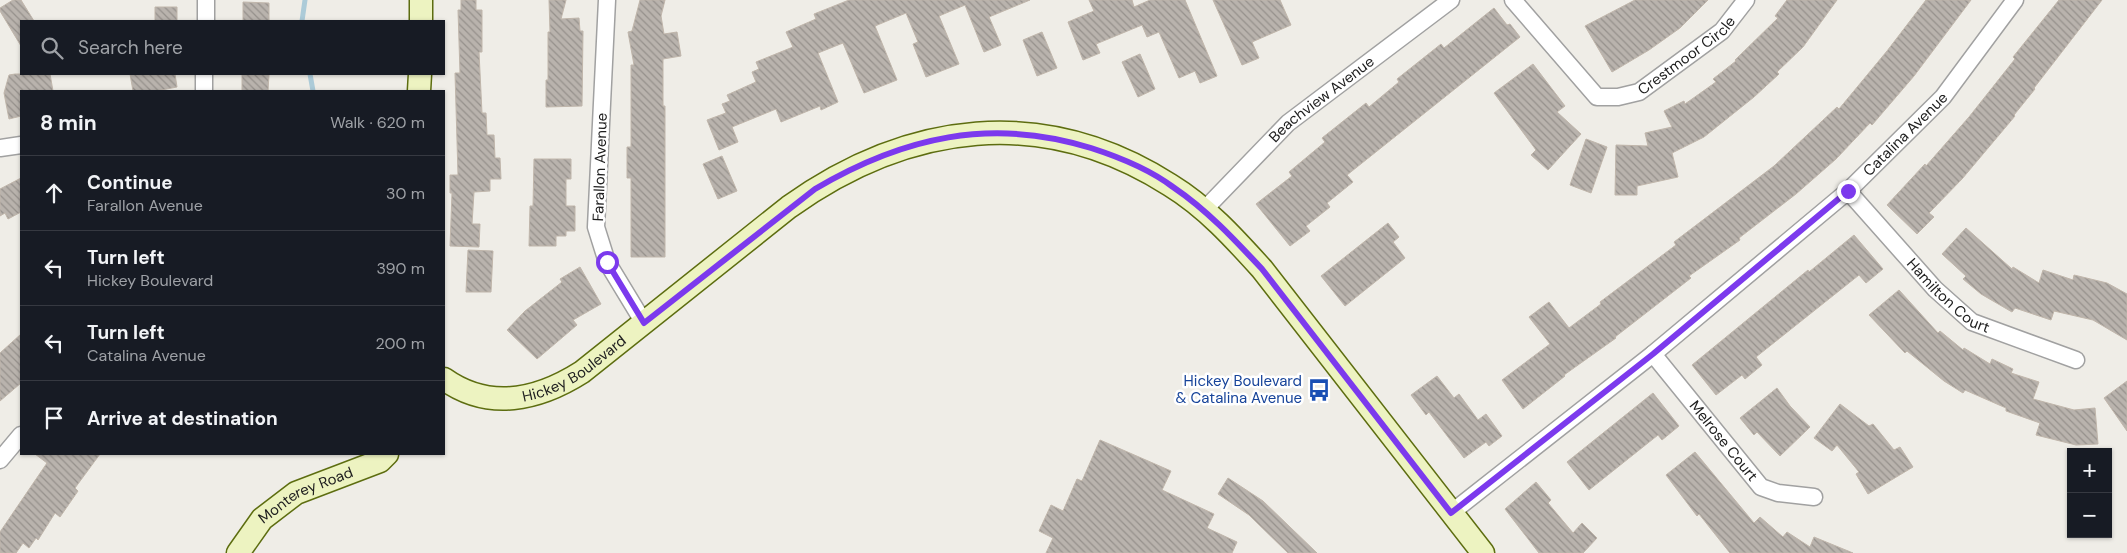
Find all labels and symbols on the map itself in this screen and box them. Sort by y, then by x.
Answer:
street label: Crestmoor Circle [1634,12,1740,100]
street label: Beachview Avenue [1265,51,1378,147]
street label: Catalina Avenue [1859,88,1952,181]
street label: Farallon Avenue [588,112,612,222]
route end [1837,180,1860,203]
route start [596,251,619,274]
street label: Hamilton Court [1902,254,1993,338]
street label: Hickey Boulevard [520,331,630,407]
place label: Hickey Boulevard & Catalina Avenue [1176,371,1302,408]
bus stop icon: Hickey Boulevard & Catalina Avenue [1306,377,1332,403]
street label: Melrose Court [1685,396,1762,486]
street label: Monterey Road [254,462,356,528]

